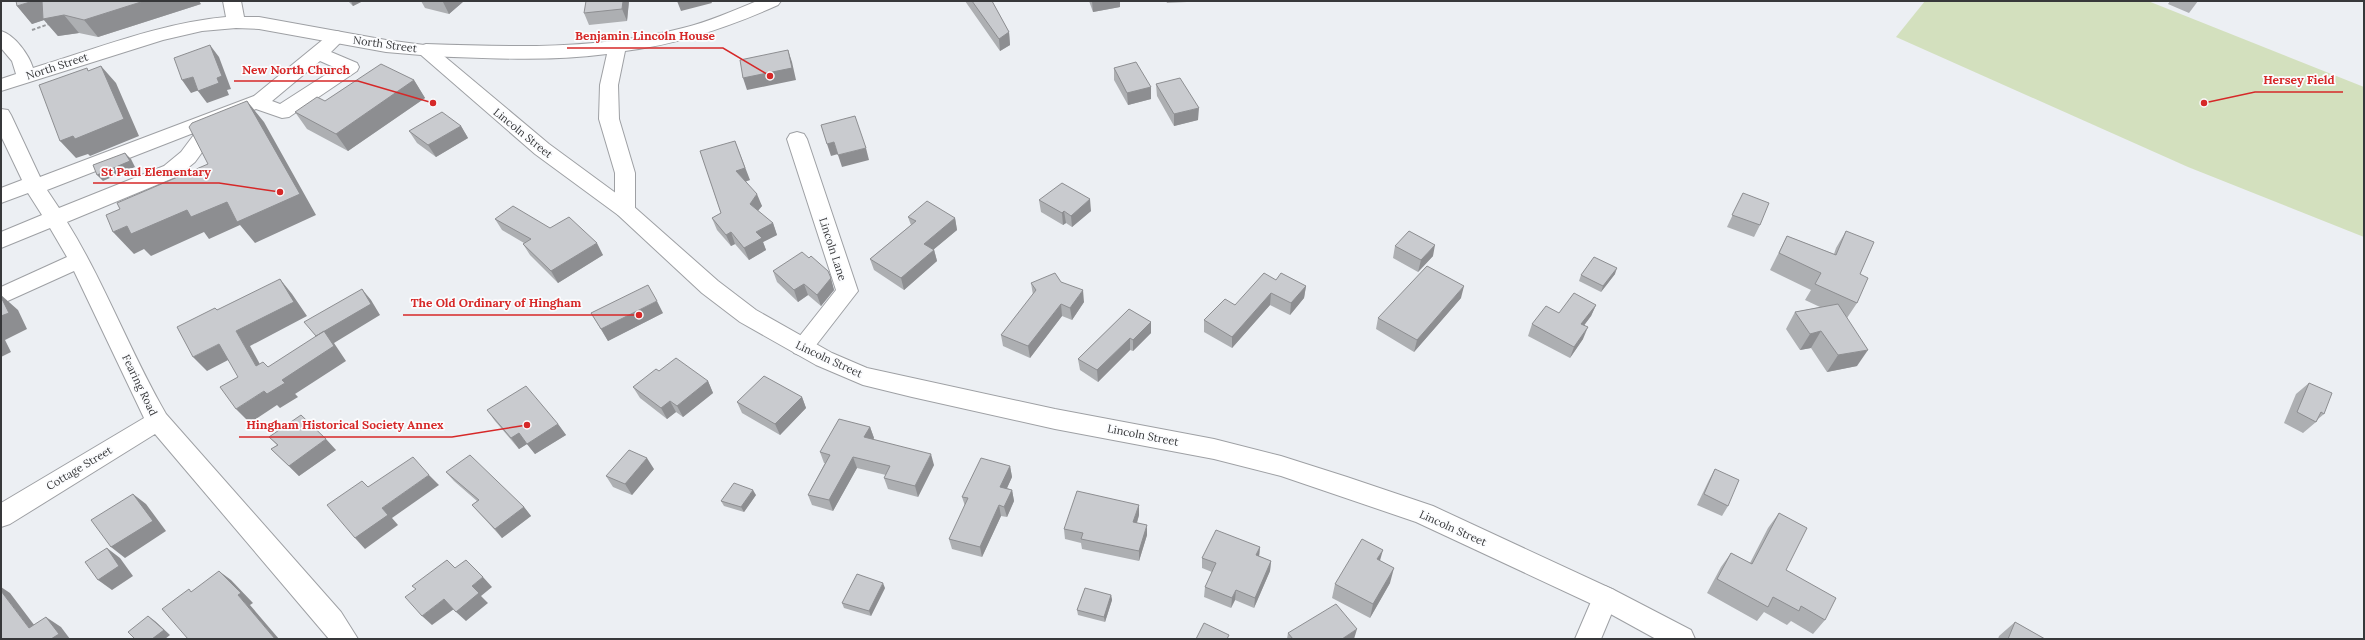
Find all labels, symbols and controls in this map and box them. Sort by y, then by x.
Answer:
callout: Benjamin Lincoln House [567,24,723,48]
text: Benjamin Lincoln House [575,28,715,43]
street label: North Street [352,33,419,56]
street label: North Street [24,49,91,83]
callout: New North Church [234,57,358,81]
text: New North Church [242,62,350,77]
callout: Hersey Field [2255,68,2343,92]
text: Hersey Field [2263,72,2335,87]
street label: Lincoln Street [491,105,556,162]
callout: St Paul Elementary [93,159,219,183]
text: St Paul Elementary [101,164,211,179]
street label: Lincoln Lane [816,216,850,283]
callout: The Old Ordinary of Hingham [403,291,590,315]
text: The Old Ordinary of Hingham [411,295,581,310]
street label: Lincoln Street [793,337,865,381]
street label: Fearing Road [119,352,161,418]
callout: Hingham Historical Society Annex [239,413,452,437]
text: Hingham Historical Society Annex [246,417,444,432]
street label: Lincoln Street [1106,421,1180,449]
street label: Cottage Street [43,442,115,493]
street label: Lincoln Street [1417,507,1489,549]

